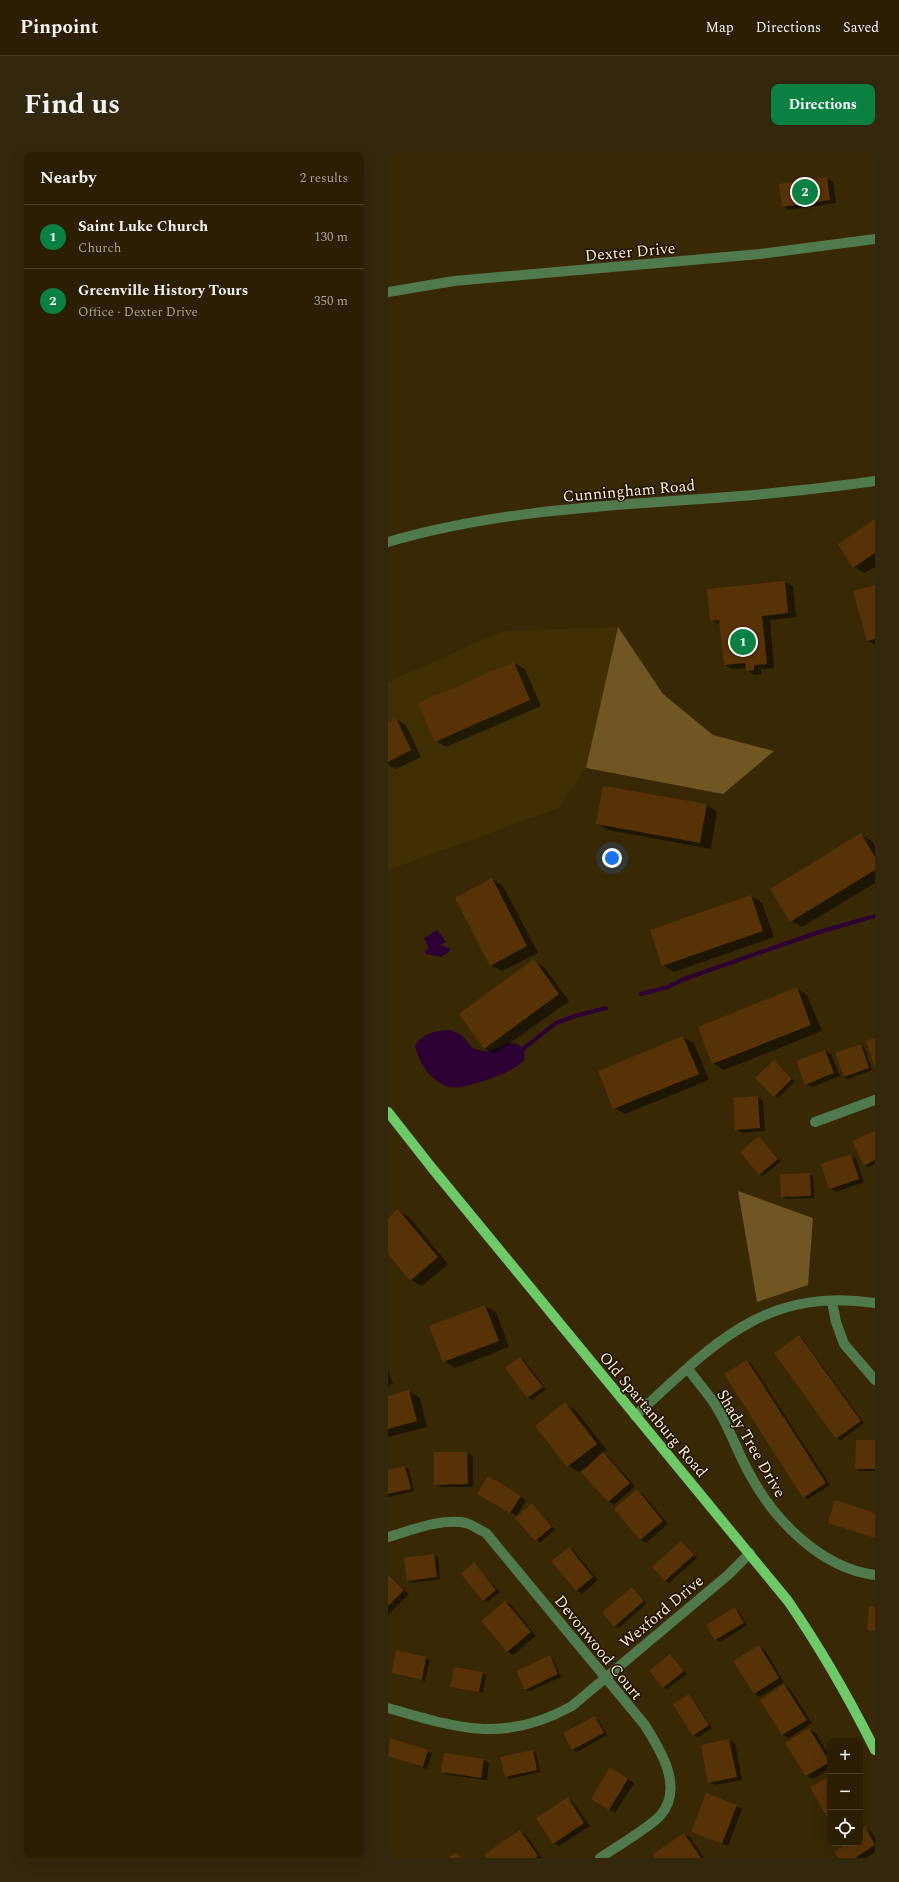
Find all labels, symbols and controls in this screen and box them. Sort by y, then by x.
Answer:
text: Pinpoint [20,13,98,42]
text: Map [706,17,734,38]
text: Directions [756,17,821,38]
text: Saved [843,17,879,38]
text: Find us [24,83,120,126]
button: Directions [771,84,875,125]
text: Nearby [40,165,96,191]
text: 2 results [300,168,348,188]
pin: 2 [792,177,818,207]
text: Saint Luke Church [78,215,208,238]
text: 1 [49,227,57,247]
text: 130 m [314,227,348,247]
street label: Dexter Drive [584,236,676,268]
text: Church [78,238,121,258]
text: Greenville History Tours [78,279,248,302]
text: 2 [49,291,57,311]
text: 350 m [314,291,348,311]
text: Office · Dexter Drive [78,302,198,322]
street label: Cunningham Road [562,473,696,509]
pin: 1 [730,627,756,657]
your location [602,848,622,868]
street label: Old Spartanburg Road [593,1346,713,1483]
street label: Shady Tree Drive [710,1385,792,1502]
street label: Wexford Drive [614,1569,709,1654]
street label: Devonwood Court [548,1590,648,1706]
map controls [827,1738,863,1846]
button: + [827,1738,863,1774]
button: − [827,1774,863,1810]
button: locate [827,1810,863,1846]

